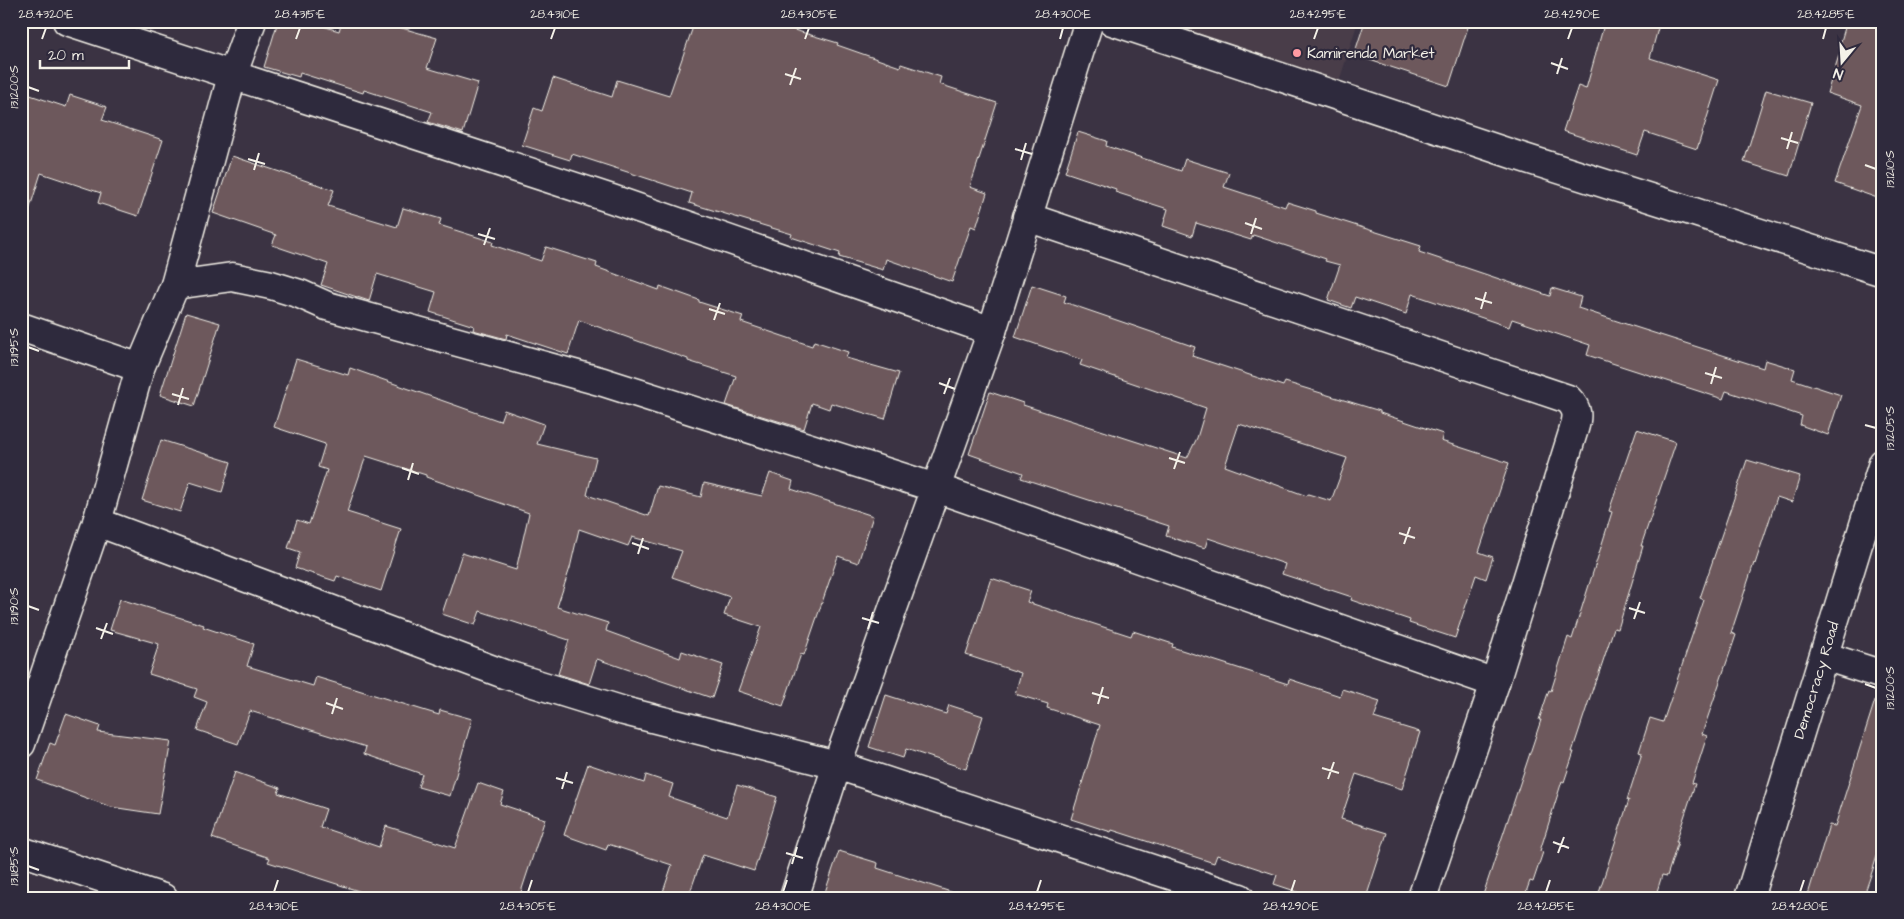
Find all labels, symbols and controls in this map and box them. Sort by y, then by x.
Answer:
text: 28.4320°E [19,6,73,23]
text: 28.4315°E [275,6,325,23]
text: 28.4310°E [530,6,580,23]
text: 28.4305°E [781,6,837,23]
text: 28.4300°E [1035,6,1091,23]
text: 28.4295°E [1290,6,1346,23]
text: 28.4290°E [1544,6,1600,23]
text: 28.4285°E [1797,6,1855,23]
scale bar [40,38,129,70]
north arrow [1816,38,1866,88]
place label: Kamirenda Market [1307,43,1435,64]
text: 20 m [48,45,84,66]
marker: Kamirenda Market [1291,47,1303,59]
text: N [1831,62,1846,84]
text: 13.1200°S [6,65,23,109]
text: 13.1210°S [1882,150,1899,188]
text: 13.1195°S [6,328,23,366]
text: 13.1205°S [1882,406,1899,450]
text: 13.1190°S [6,587,23,625]
street label: Democracy Road [1788,619,1844,741]
text: 13.1200°S [1882,666,1899,710]
text: 13.1185°S [6,846,23,886]
text: 28.4310°E [249,898,299,915]
text: 28.4305°E [500,898,556,915]
text: 28.4300°E [755,898,811,915]
text: 28.4295°E [1009,898,1065,915]
text: 28.4290°E [1263,898,1319,915]
text: 28.4285°E [1517,898,1575,915]
text: 28.4280°E [1772,898,1828,915]

